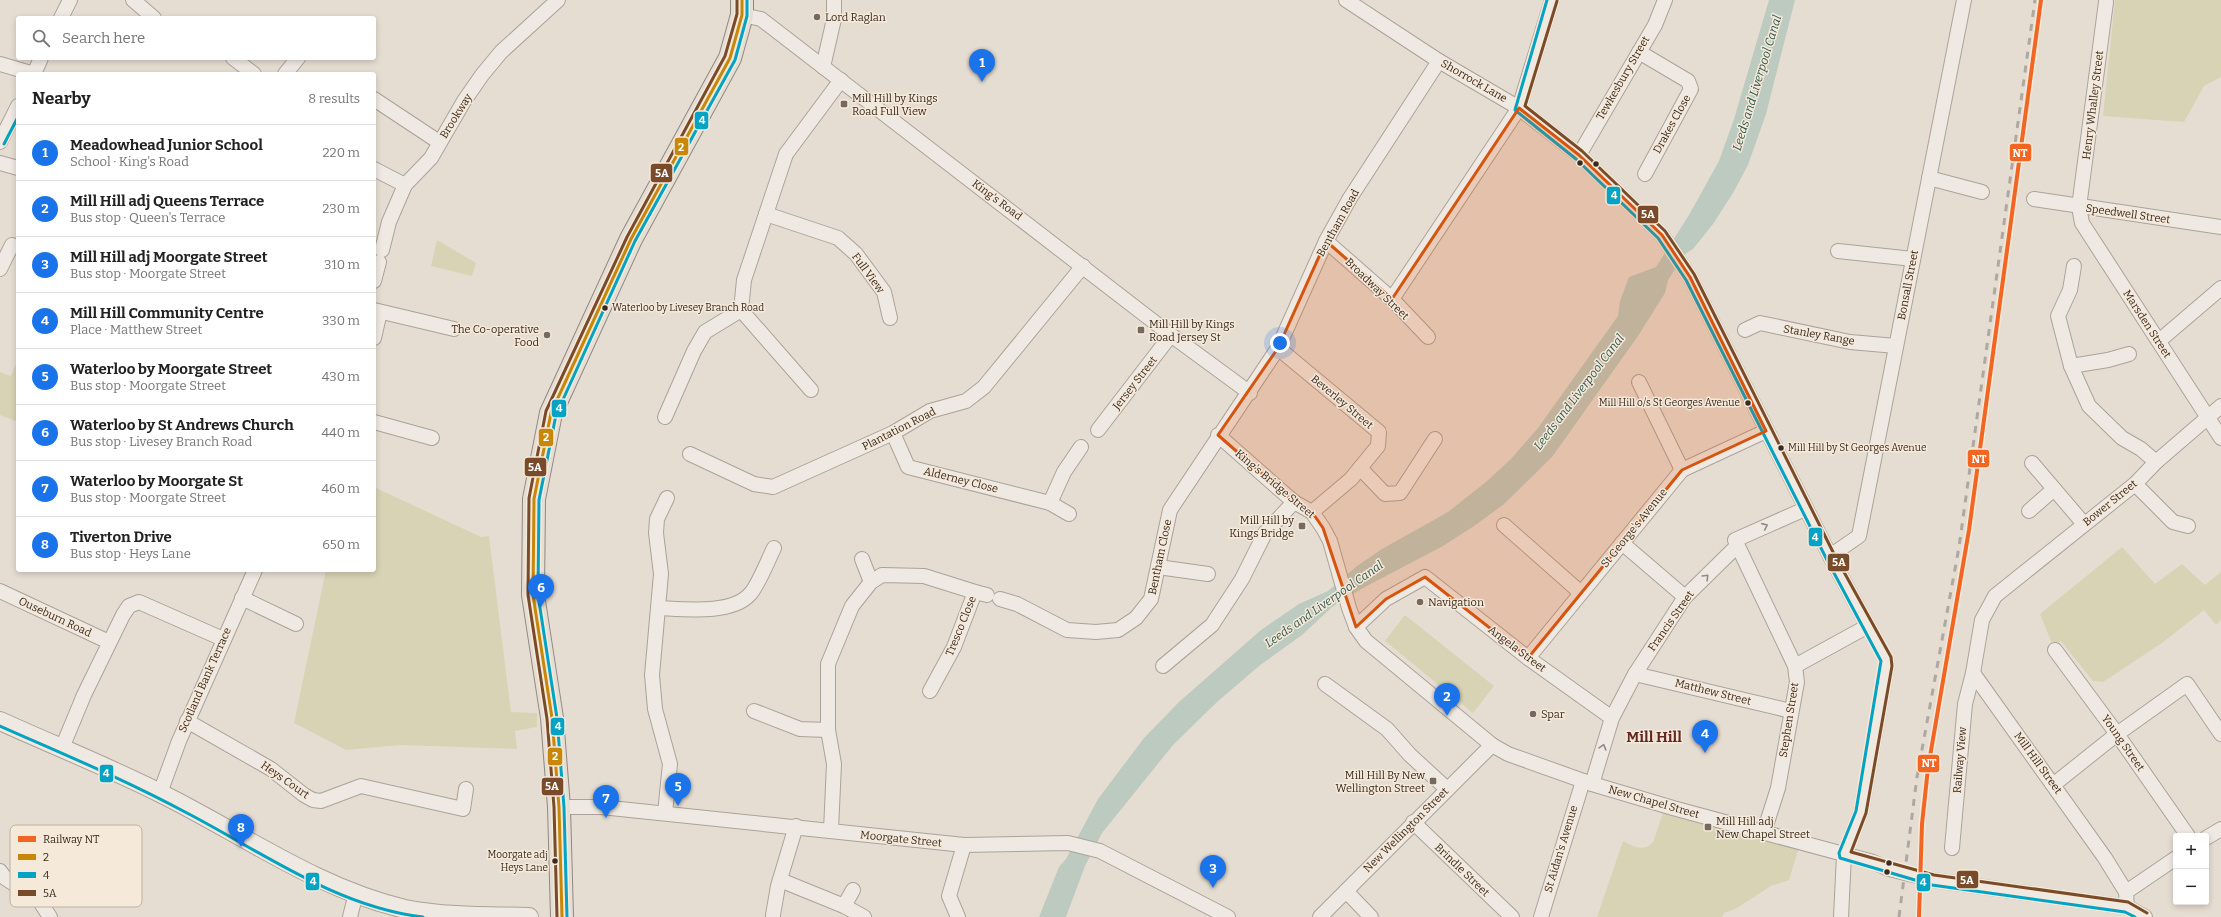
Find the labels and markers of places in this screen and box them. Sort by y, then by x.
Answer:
place label: Lord Raglan [825,11,886,24]
marker: Lord Raglan [812,12,822,22]
pin: 1 [969,49,995,82]
place label: Mill Hill by Kings Road Full View [852,92,938,118]
marker: Mill Hill by Kings Road Full View [839,99,849,109]
unlabelled marker [1575,158,1585,168]
unlabelled marker [1591,159,1601,169]
place label: Waterloo by Livesey Branch Road [612,302,764,314]
marker: Waterloo by Livesey Branch Road [600,303,610,313]
place label: Mill Hill by Kings Road Jersey St [1149,318,1235,344]
place label: The Co-operative Food [451,323,539,349]
marker: Mill Hill by Kings Road Jersey St [1136,325,1146,335]
marker: The Co-operative Food [542,330,552,340]
place label: Mill Hill o/s St Georges Avenue [1599,397,1740,409]
marker: Mill Hill o/s St Georges Avenue [1743,398,1753,408]
place label: Mill Hill by St Georges Avenue [1788,442,1926,454]
marker: Mill Hill by St Georges Avenue [1776,443,1786,453]
place label: Mill Hill by Kings Bridge [1229,514,1294,540]
marker: Mill Hill by Kings Bridge [1297,521,1307,531]
pin: 6 [528,574,554,607]
place label: Navigation [1428,596,1484,609]
marker: Navigation [1415,597,1425,607]
pin: 2 [1434,683,1460,716]
place label: Spar [1541,708,1565,721]
marker: Spar [1528,709,1538,719]
pin: 4 [1692,720,1718,753]
place label: Mill Hill By New Wellington Street [1335,769,1425,795]
pin: 5 [665,773,691,806]
marker: Mill Hill By New Wellington Street [1428,776,1438,786]
pin: 7 [593,785,619,818]
pin: 8 [228,814,254,847]
place label: Mill Hill adj New Chapel Street [1716,815,1810,841]
marker: Mill Hill adj New Chapel Street [1703,822,1713,832]
place label: Moorgate adj Heys Lane [487,849,548,874]
pin: 3 [1200,855,1226,888]
marker: Moorgate adj Heys Lane [550,856,560,866]
unlabelled marker [1884,858,1894,868]
unlabelled marker [1882,867,1892,877]

